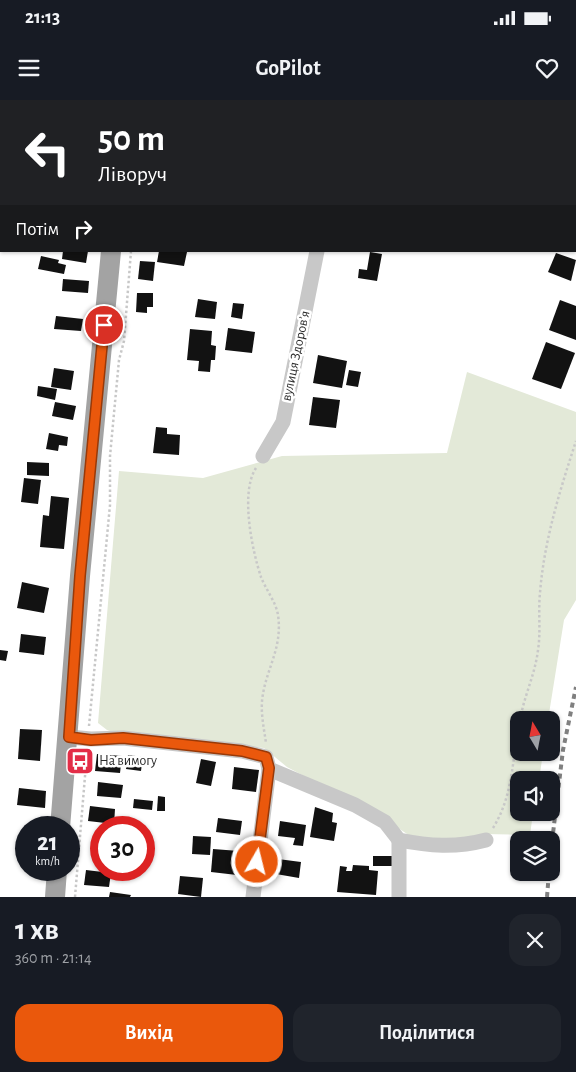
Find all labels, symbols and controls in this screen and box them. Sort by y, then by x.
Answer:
text: 21:13 [25,8,60,27]
icon: menu [15,54,43,82]
icon: heart [533,54,561,82]
text: GoPilot [255,57,321,79]
icon: left [15,120,80,185]
text: 50 m [98,122,165,157]
text: Ліворуч [98,163,167,185]
icon: right [69,215,97,243]
text: Потім [15,220,59,239]
pin [83,304,125,346]
street label: вулиця Здоровʼя [280,310,312,402]
icon: arrive [90,311,118,339]
north arrow [510,711,560,761]
map controls [510,711,560,881]
bus stop icon: На вимогу [65,746,95,776]
place label: На вимогу [99,754,157,768]
button: sound [510,771,560,821]
speed limit sign: 30 [90,816,155,881]
text: 21 [37,830,58,855]
button: layers [510,831,560,881]
position arrow [230,835,282,887]
text: km/h [35,855,60,867]
button: close [509,914,561,966]
text: 1 хв [15,915,59,945]
text: 360 m · 21:14 [15,950,92,966]
button: Вихід [15,1004,283,1062]
button: Поділитися [293,1004,561,1062]

